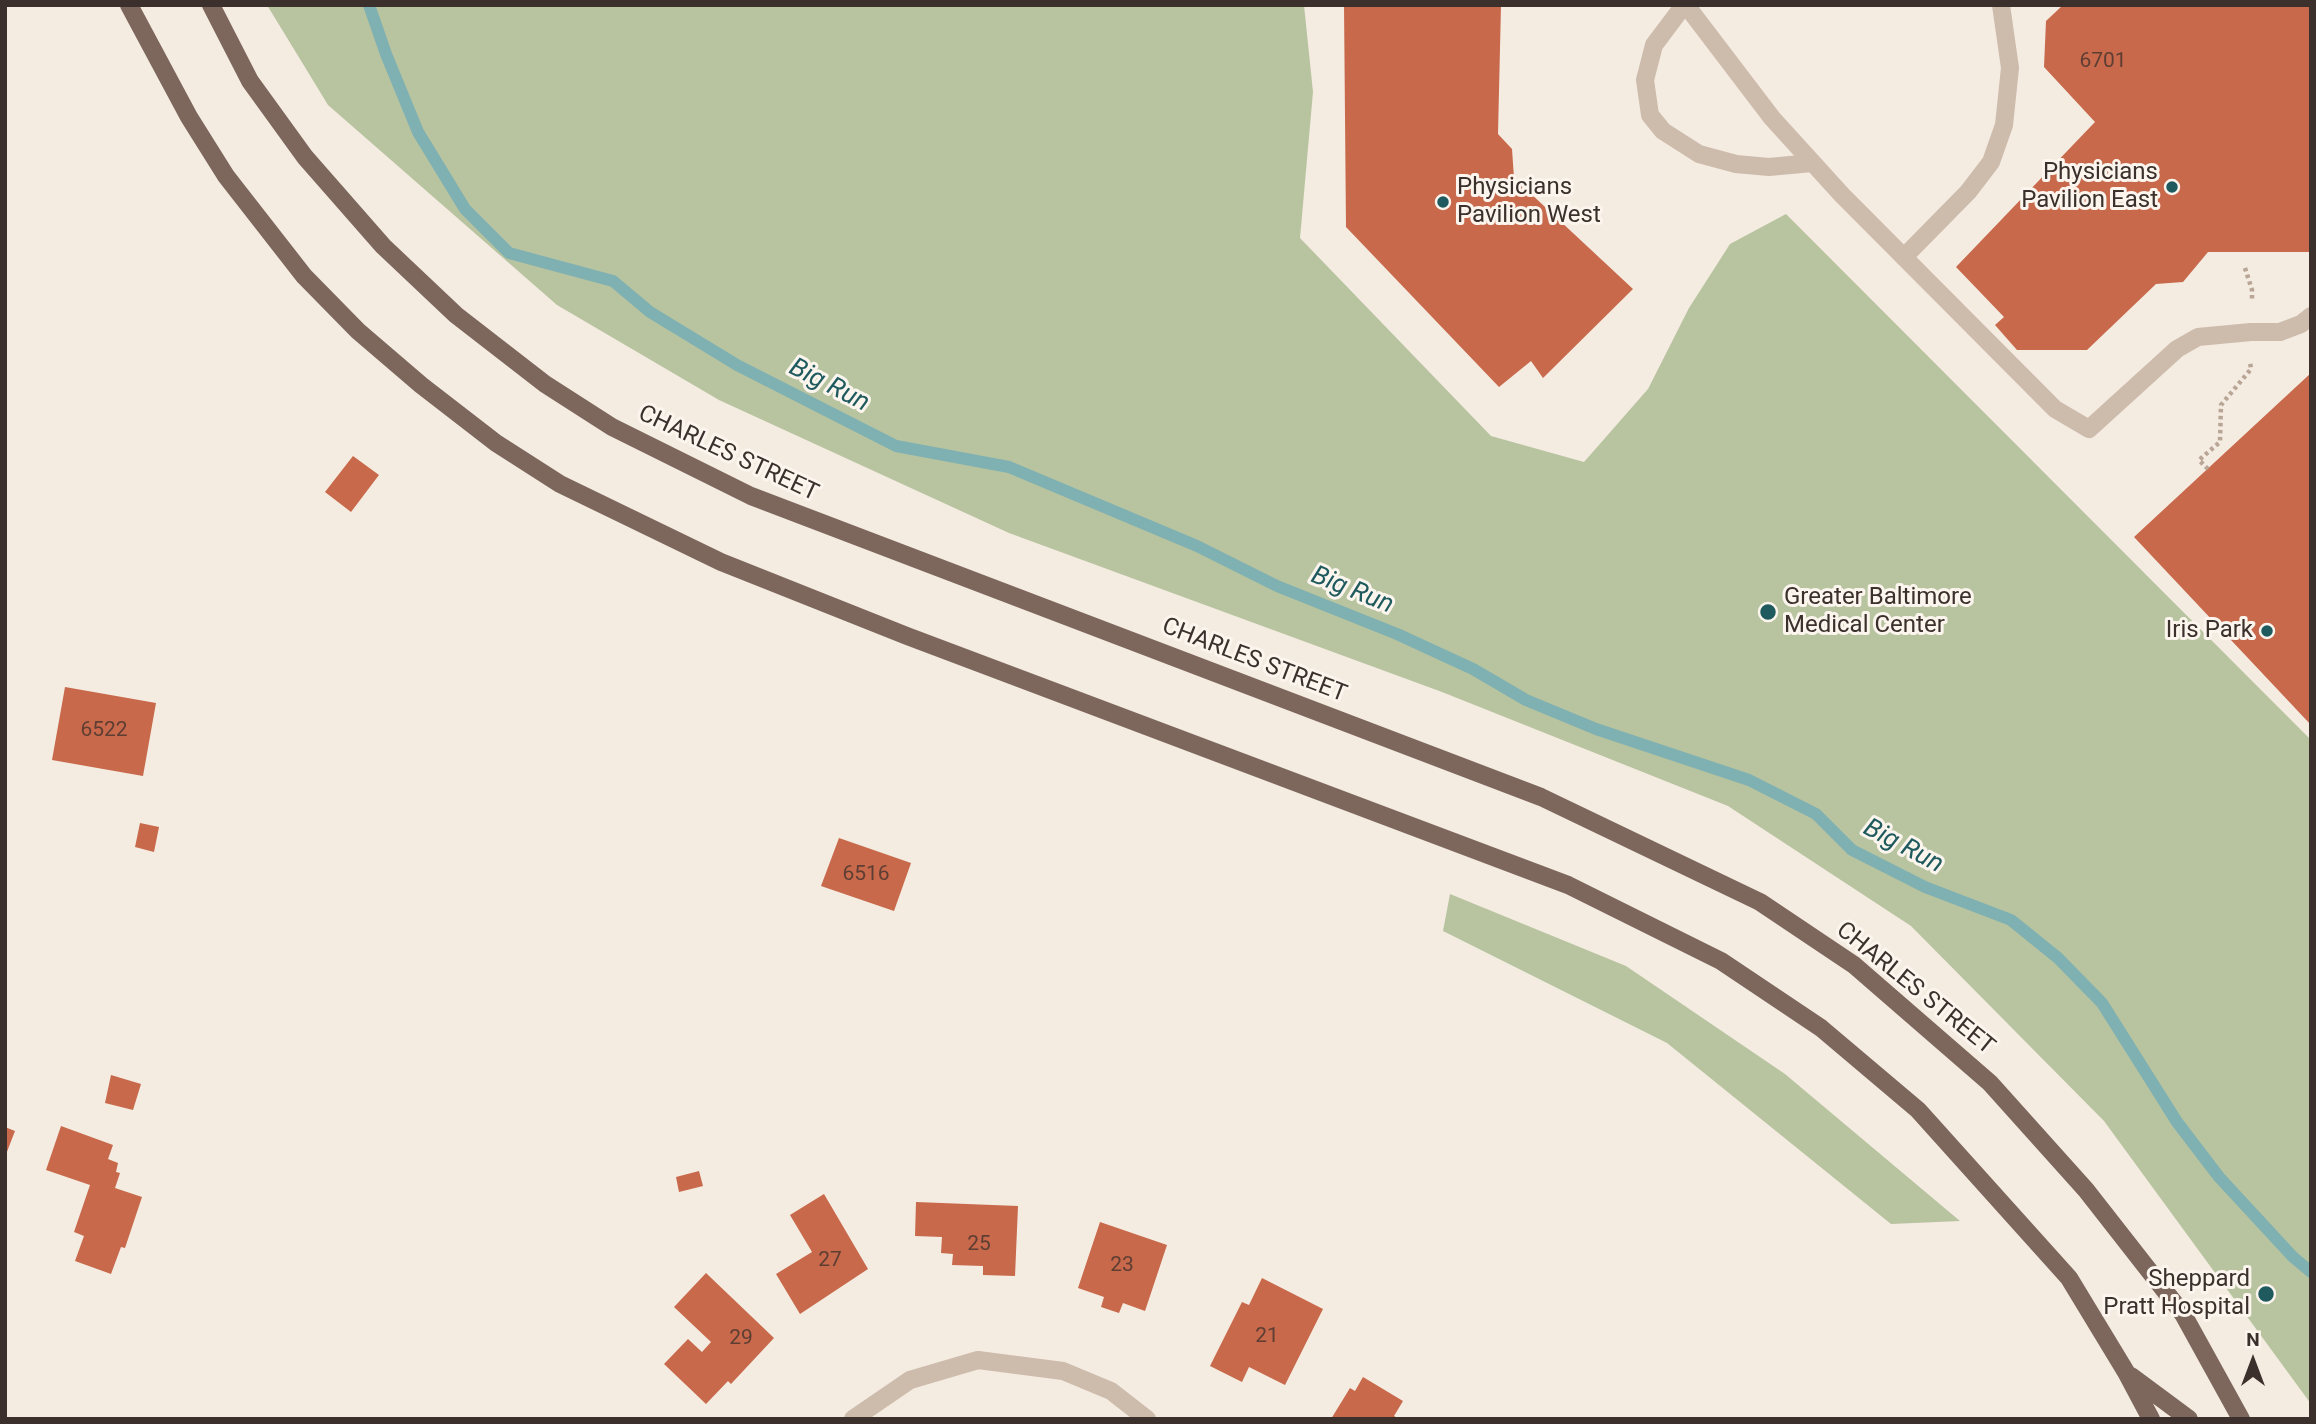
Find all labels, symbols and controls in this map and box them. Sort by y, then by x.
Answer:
house number: 6701 [2079,49,2127,75]
place label: Physicians Pavilion East [2021,159,2158,215]
place label: Physicians Pavilion West [1457,174,1601,230]
marker: Physicians Pavilion East [2164,179,2180,195]
marker: Physicians Pavilion West [1435,194,1451,210]
water label: Big Run [784,353,874,419]
street label: CHARLES STREET [633,400,823,508]
water label: Big Run [1306,560,1398,622]
place label: Greater Baltimore Medical Center [1784,584,1972,640]
marker: Greater Baltimore Medical Center [1758,602,1778,622]
street label: CHARLES STREET [1158,613,1350,709]
place label: Iris Park [2166,617,2253,645]
marker: Iris Park [2259,623,2275,639]
house number: 6522 [80,718,128,744]
water label: Big Run [1858,813,1948,881]
house number: 6516 [842,862,890,888]
street label: CHARLES STREET [1830,916,2000,1062]
house number: 25 [967,1232,991,1258]
house number: 27 [818,1248,842,1274]
house number: 23 [1110,1253,1134,1279]
place label: Sheppard Pratt Hospital [2103,1266,2250,1322]
marker: Sheppard Pratt Hospital [2256,1284,2276,1304]
house number: 21 [1255,1324,1279,1350]
house number: 29 [729,1326,753,1352]
north arrow [2218,1326,2288,1396]
text: N [2246,1328,2260,1351]

